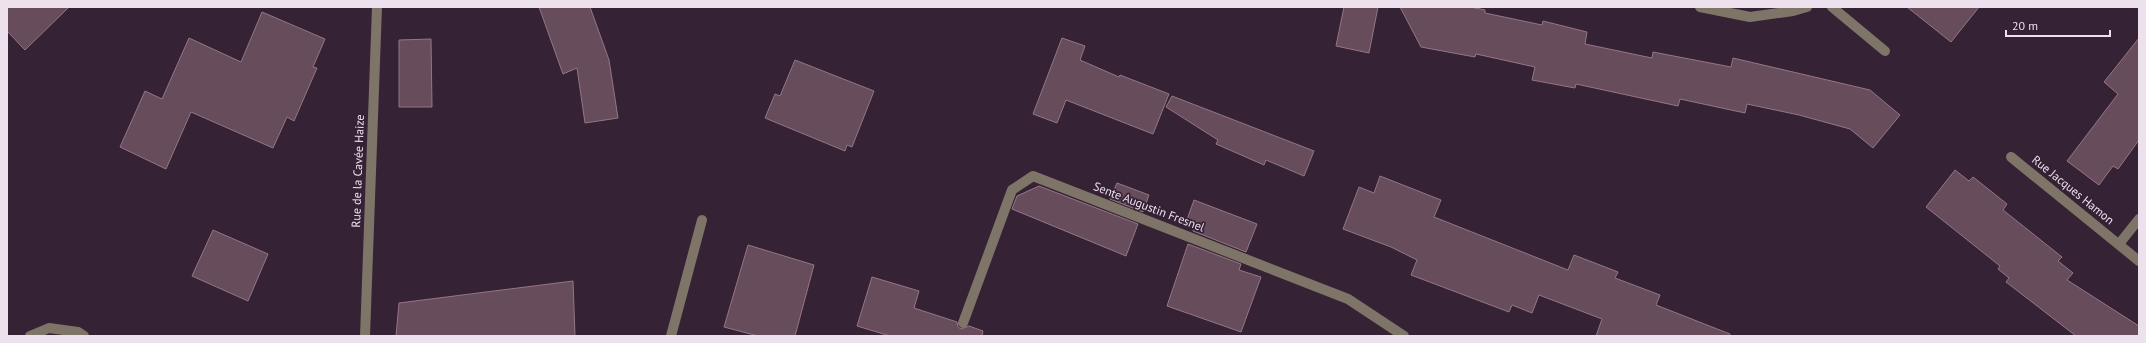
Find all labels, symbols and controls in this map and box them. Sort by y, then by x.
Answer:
scale bar [2006,12,2110,38]
text: 20 m [2012,18,2038,33]
street label: Rue de la Cavée Haize [348,114,367,228]
street label: Rue Jacques Hamon [2029,152,2117,227]
street label: Sente Augustin Fresnel [1091,178,1207,235]

